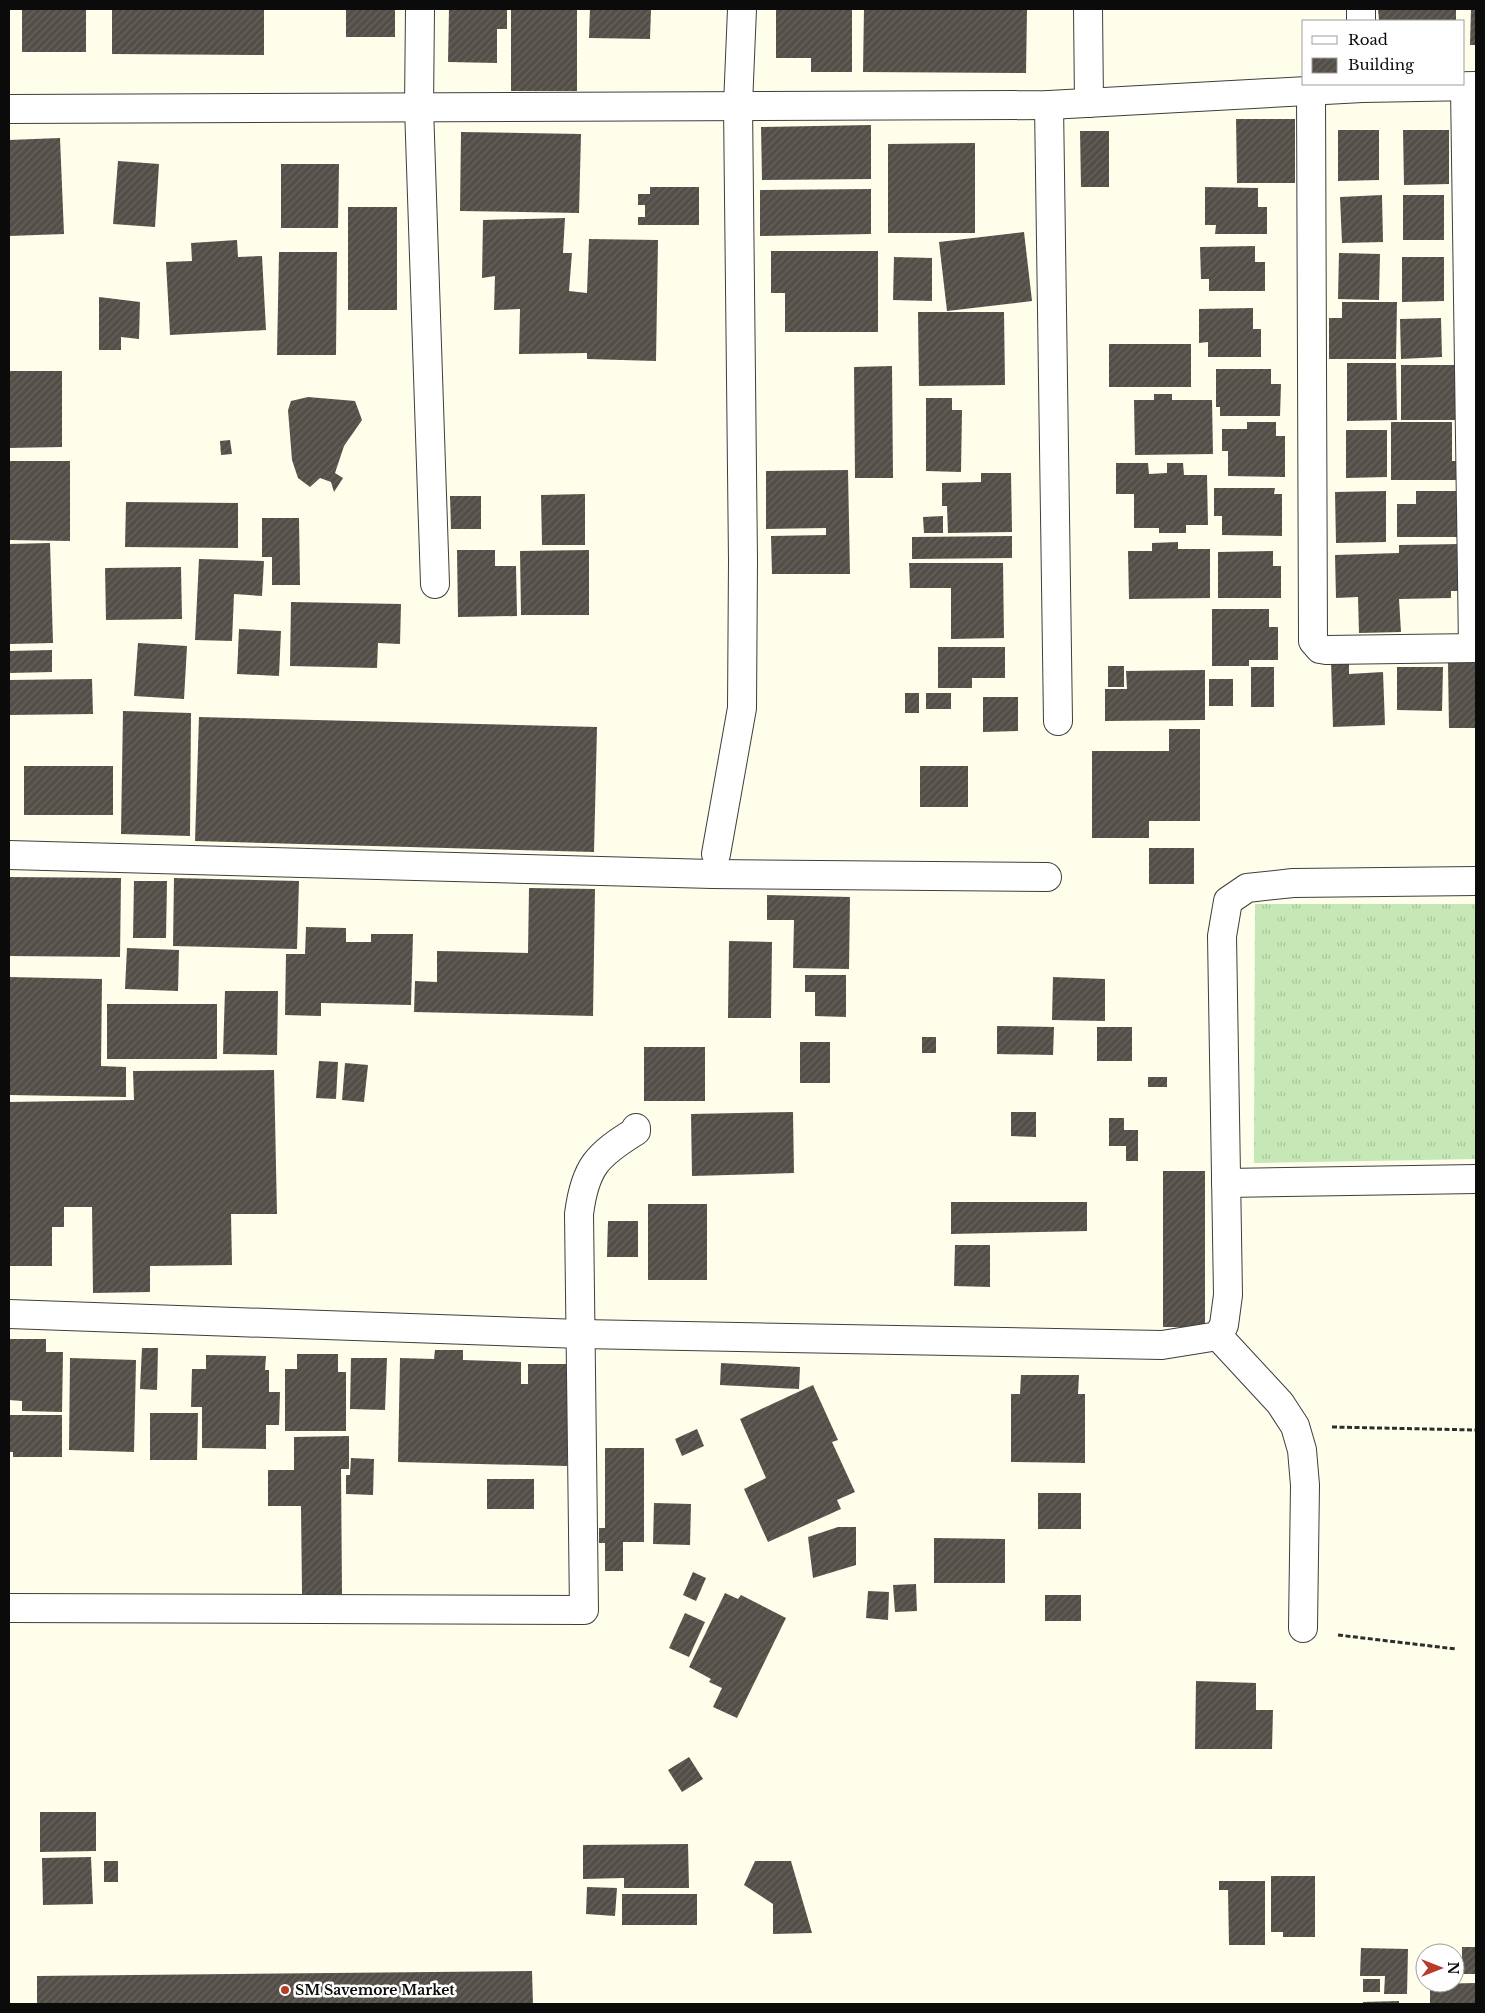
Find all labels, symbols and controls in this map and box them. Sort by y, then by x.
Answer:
legend [1302,20,1465,85]
text: Road [1348,30,1388,49]
text: Building [1348,55,1415,74]
north arrow [1415,1943,1465,1993]
text: N [1444,1961,1462,1975]
place label: SM Savemore Market [295,1981,455,1999]
marker: SM Savemore Market [279,1984,291,1996]

